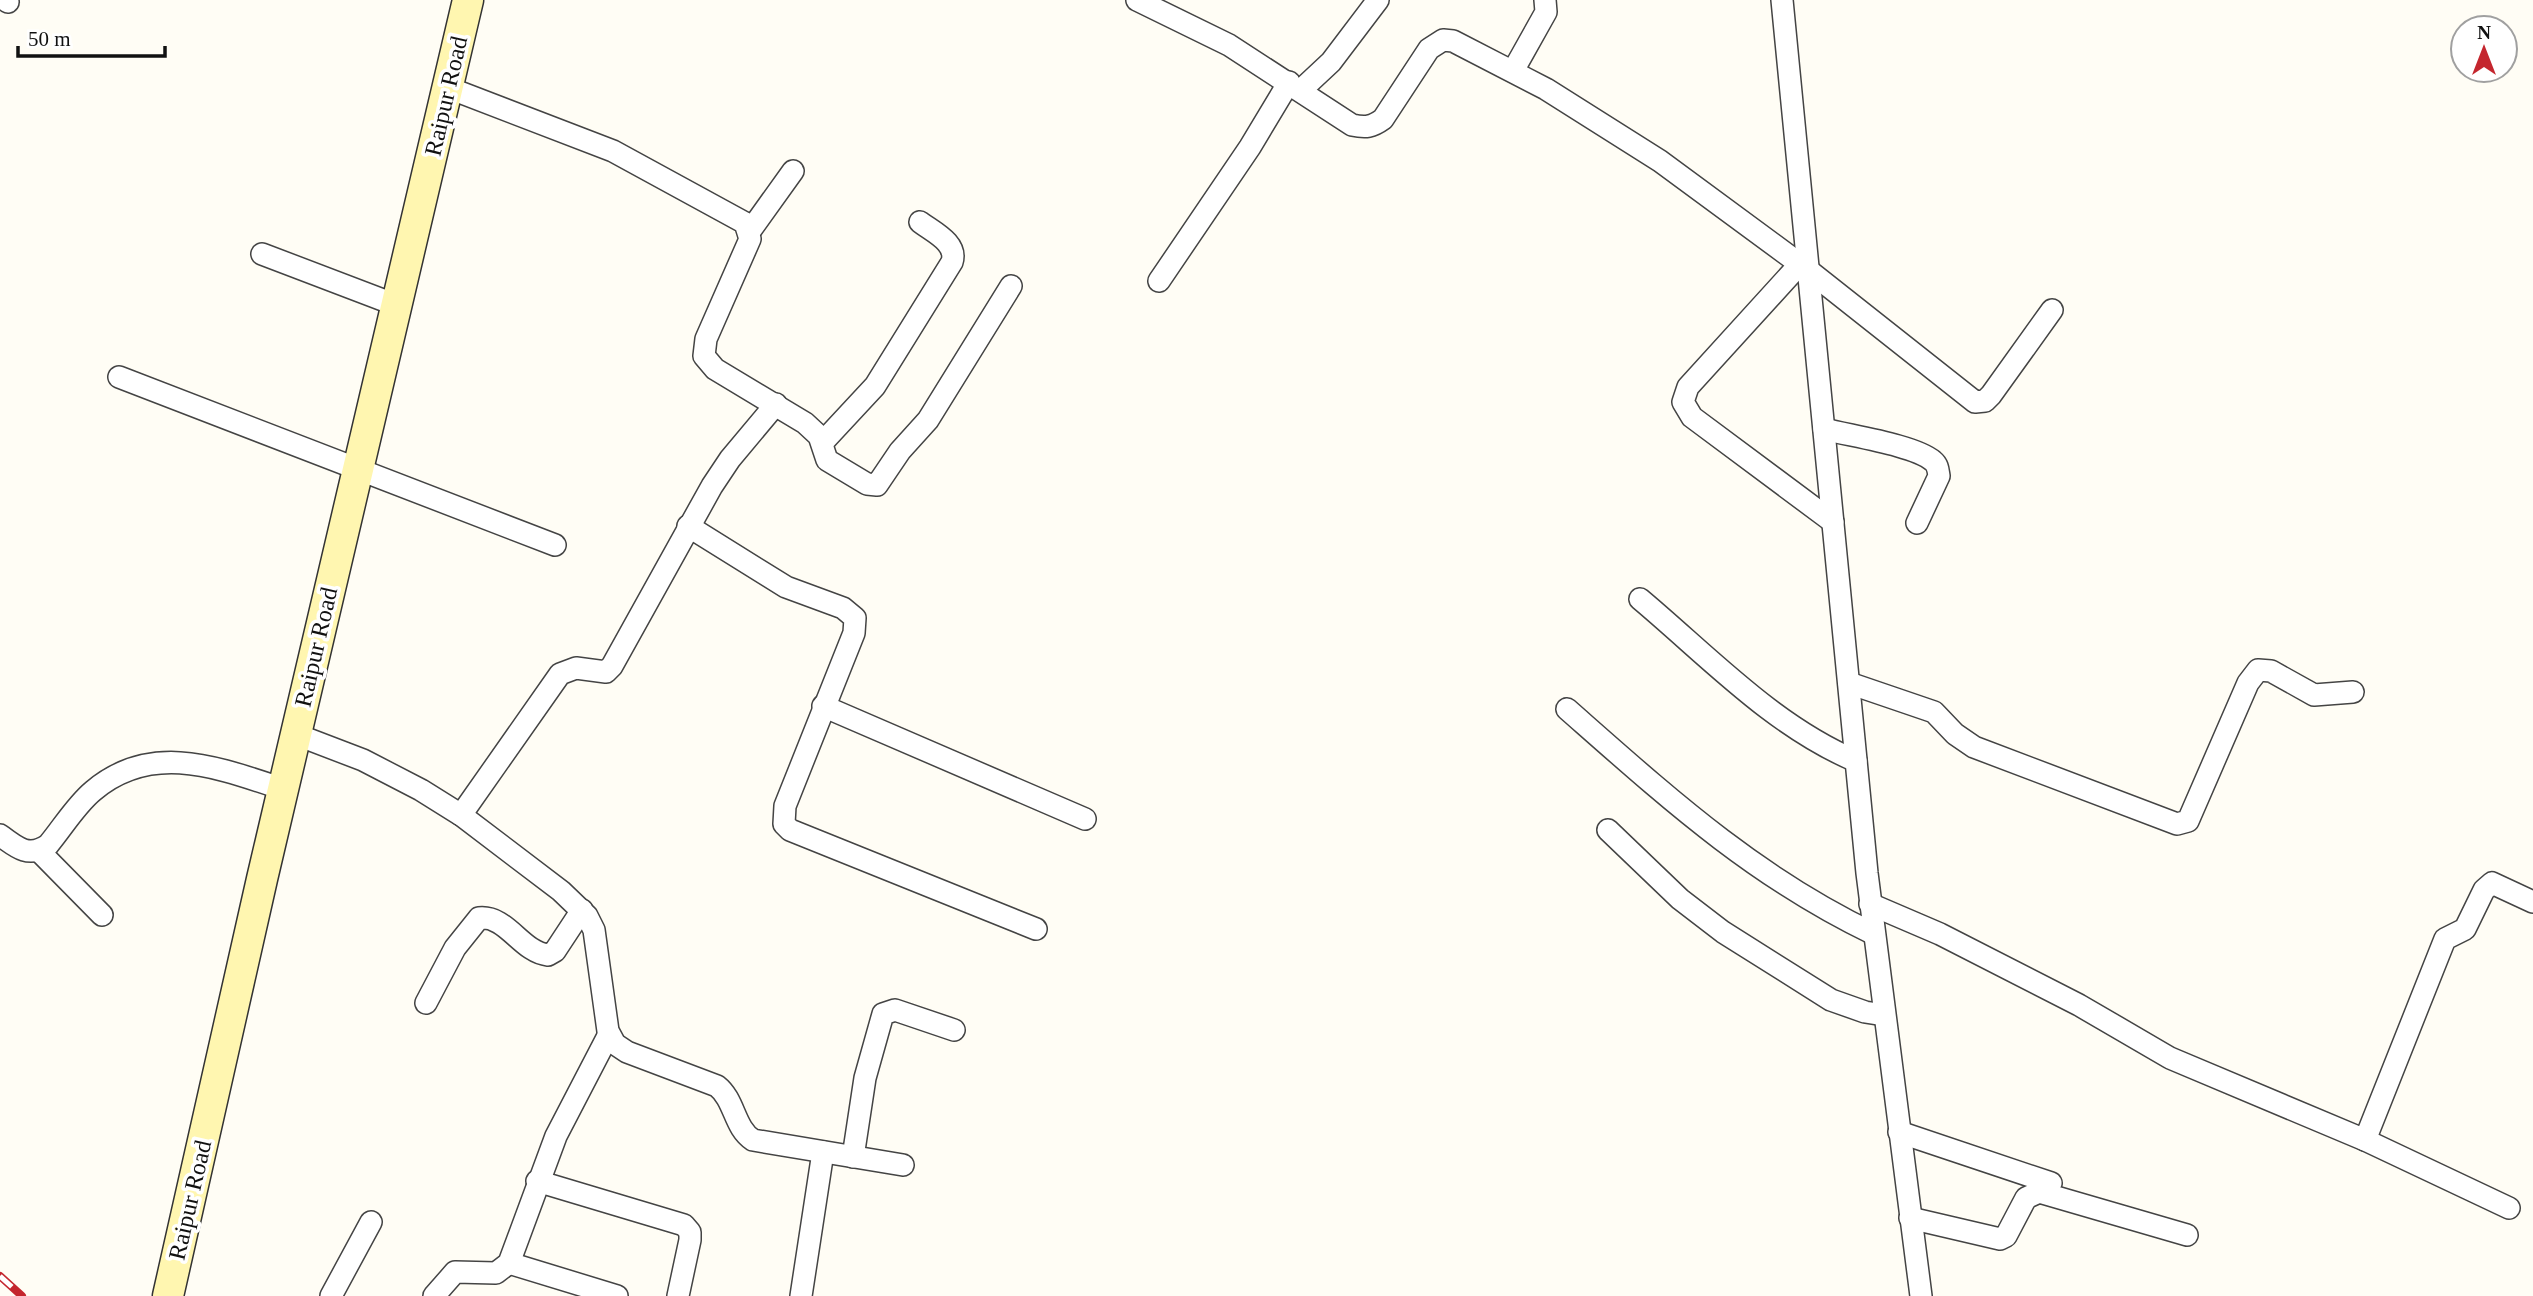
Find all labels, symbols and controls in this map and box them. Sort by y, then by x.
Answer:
scale bar [18,14,164,58]
north arrow [2449,14,2519,84]
text: N [2477,22,2491,43]
text: 50 m [28,27,71,51]
street label: Raipur Road [420,34,472,158]
street label: Raipur Road [290,585,342,709]
street label: Raipur Road [164,1138,216,1262]

